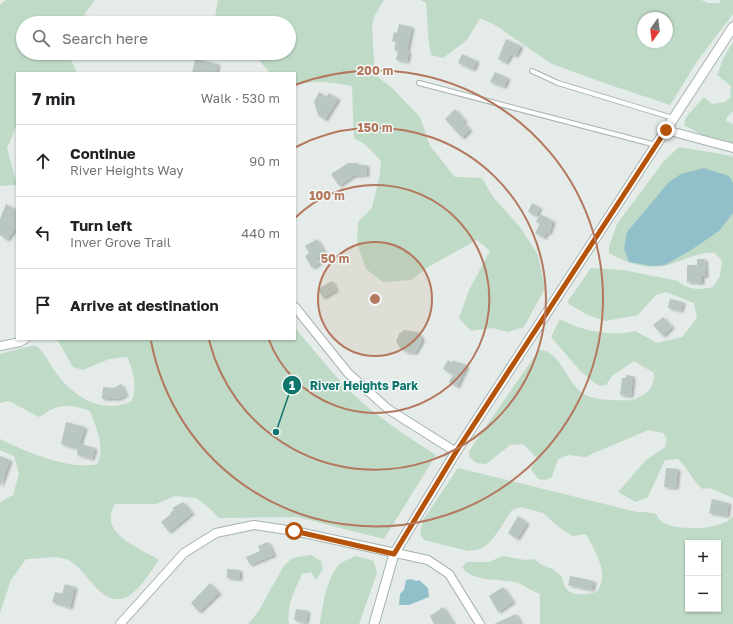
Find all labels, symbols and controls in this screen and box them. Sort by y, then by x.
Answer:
north arrow [637,12,673,48]
search box [16,16,296,60]
icon: search [30,27,52,49]
text: Search here [62,29,148,47]
text: 200 m [357,63,393,78]
text: 7 min [32,88,75,109]
text: Walk · 530 m [201,90,280,106]
text: 150 m [358,120,392,135]
route end [657,121,675,139]
text: Continue [70,144,136,162]
icon: ahead [32,150,54,172]
text: 90 m [249,153,280,169]
text: River Heights Way [70,162,184,178]
text: 100 m [309,188,345,203]
text: Turn left [70,216,132,234]
icon: left [32,222,54,244]
text: 440 m [241,225,280,241]
text: Inver Grove Trail [70,234,171,250]
text: 50 m [321,251,349,266]
centre of rings [368,292,382,306]
icon: arrive [32,294,54,316]
text: Arrive at destination [70,296,219,314]
callout: River Heights Park [282,373,426,397]
text: 1 [289,378,295,393]
text: River Heights Park [310,378,418,393]
route start [285,522,303,540]
map controls [685,540,721,612]
button: + [685,540,721,576]
button: − [685,576,721,612]

